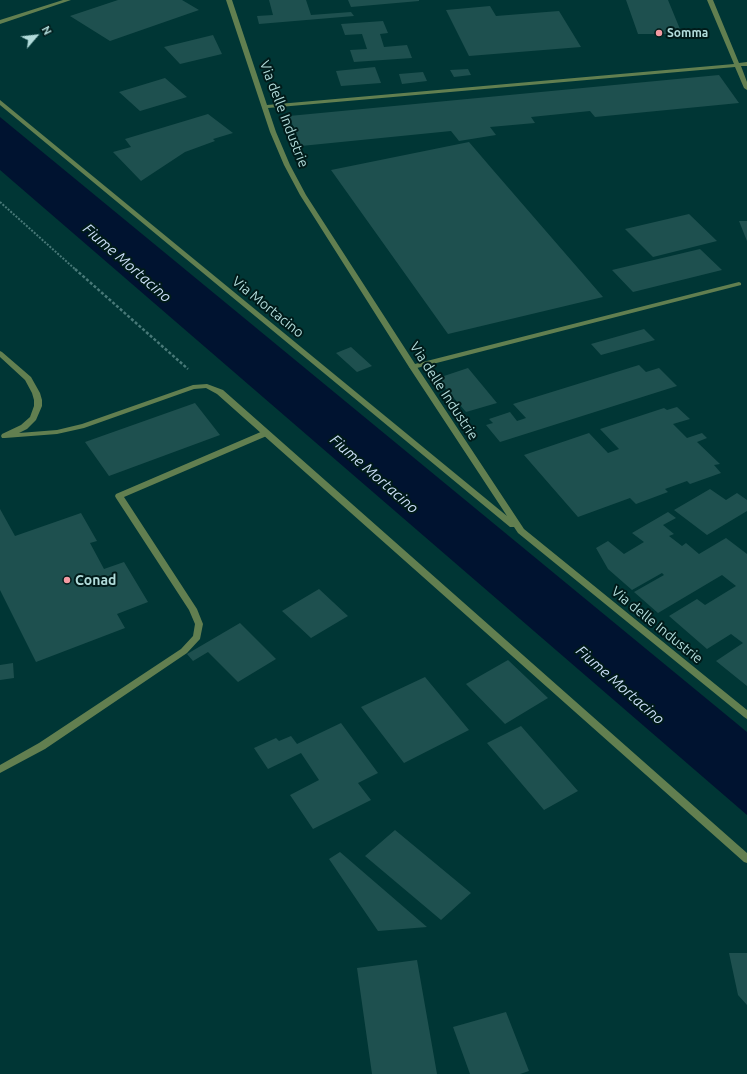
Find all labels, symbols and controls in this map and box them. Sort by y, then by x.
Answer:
north arrow [16,16,56,56]
text: N [39,24,54,37]
place label: Somma [667,26,708,40]
marker: Somma [654,28,664,38]
street label: Via delle Industrie [256,58,312,170]
water label: Fiume Mortacino [79,220,175,306]
street label: Via Mortacino [229,273,307,341]
street label: Via delle Industrie [406,339,482,443]
water label: Fiume Mortacino [326,431,422,517]
place label: Conad [75,572,116,588]
marker: Conad [62,575,72,585]
street label: Via delle Industrie [608,583,706,667]
water label: Fiume Mortacino [572,642,668,728]

